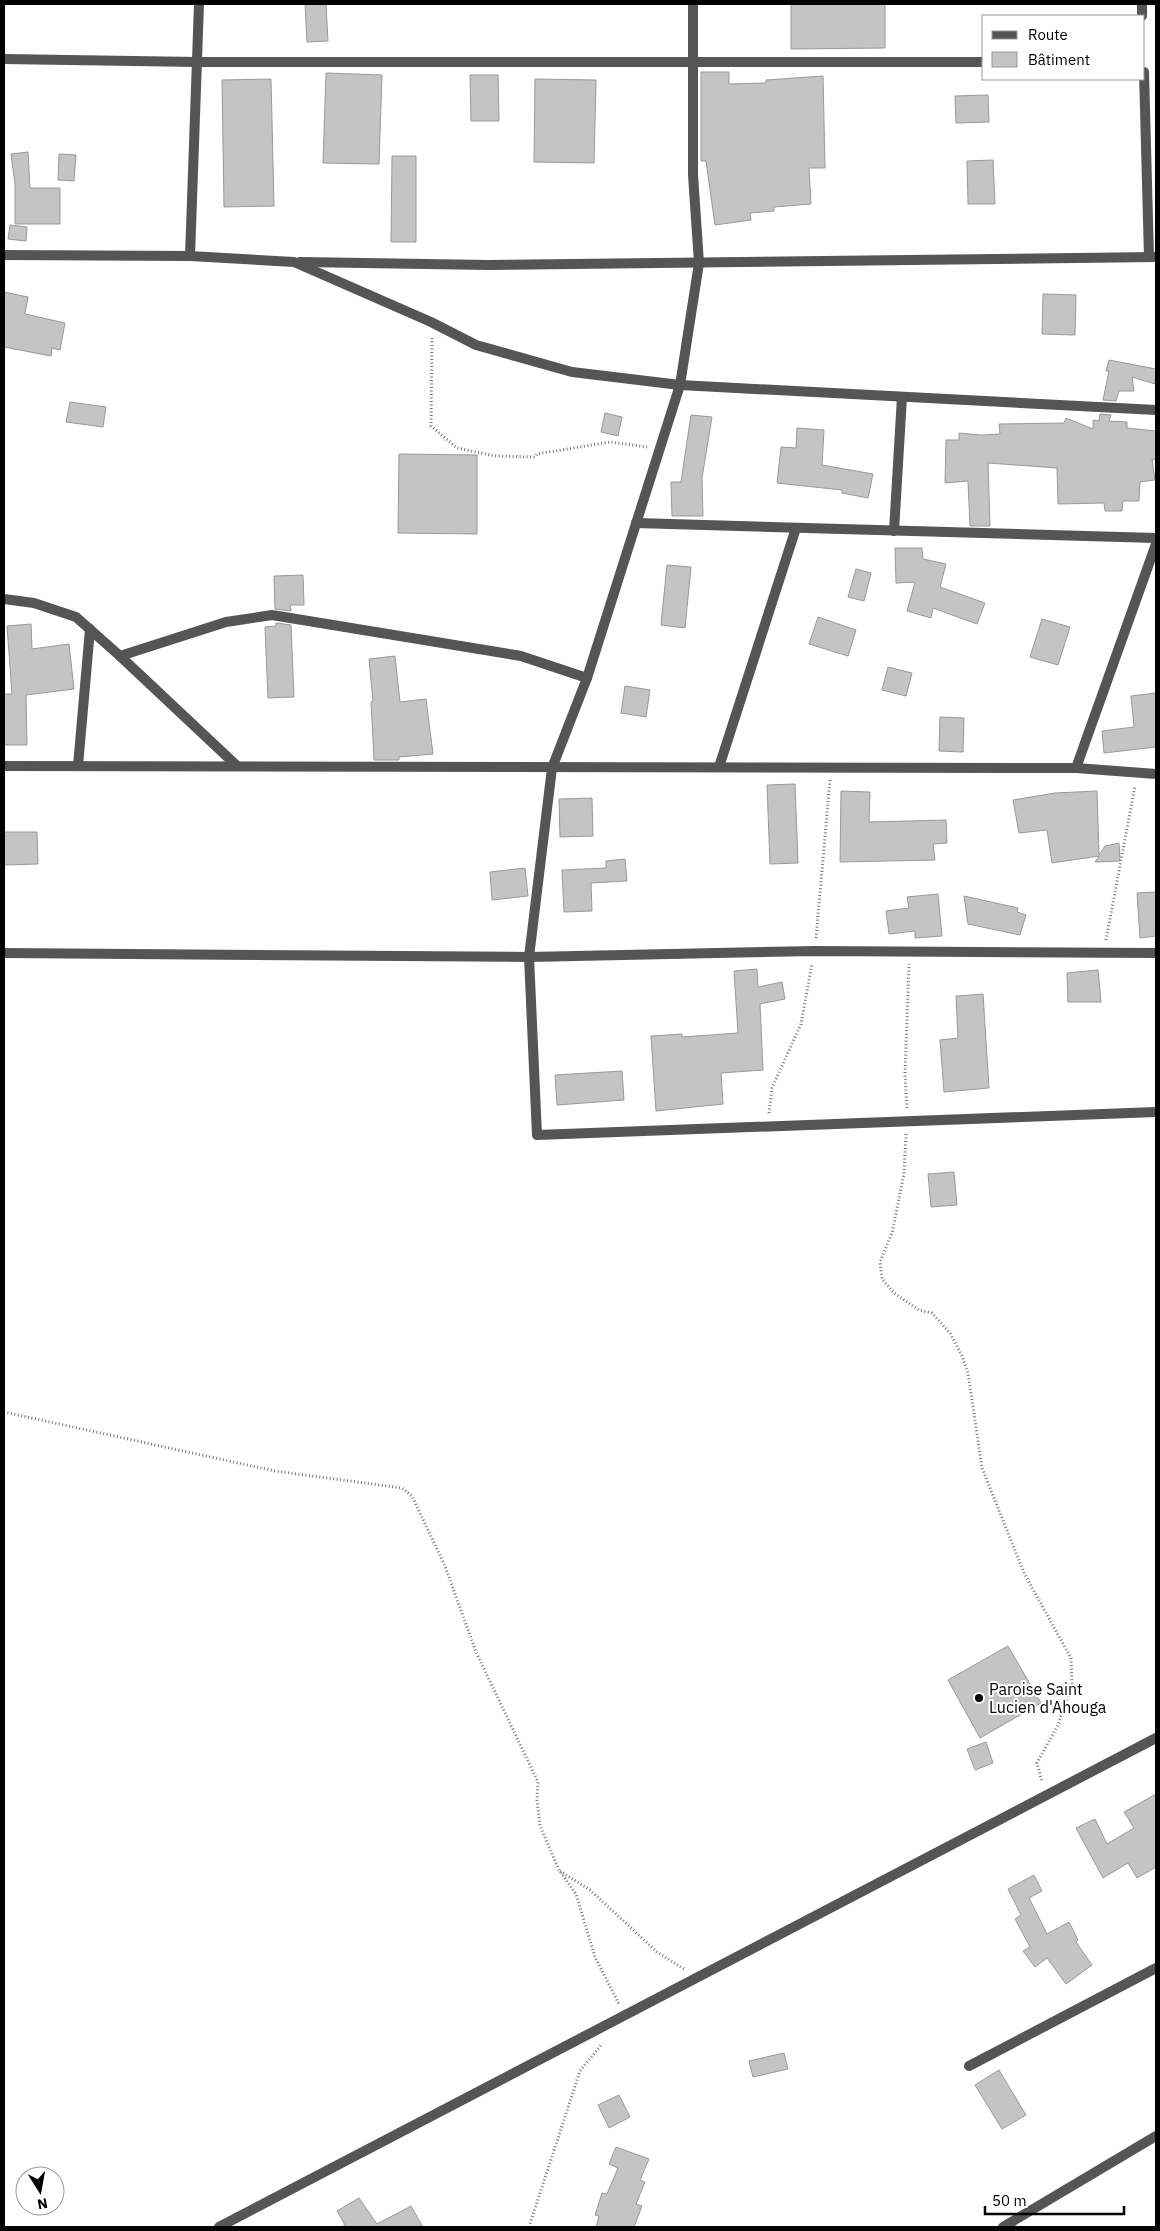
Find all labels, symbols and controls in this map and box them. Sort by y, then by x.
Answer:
legend [982,15,1145,80]
text: Route [1028,25,1068,44]
text: Bâtiment [1028,50,1090,69]
place label: Paroise Saint Lucien d'Ahouga [989,1679,1107,1717]
marker: Paroise Saint Lucien d'Ahouga [973,1692,985,1704]
north arrow [15,2166,65,2216]
scale bar [985,2184,1124,2216]
text: 50 m [992,2191,1027,2210]
text: N [36,2194,49,2214]

